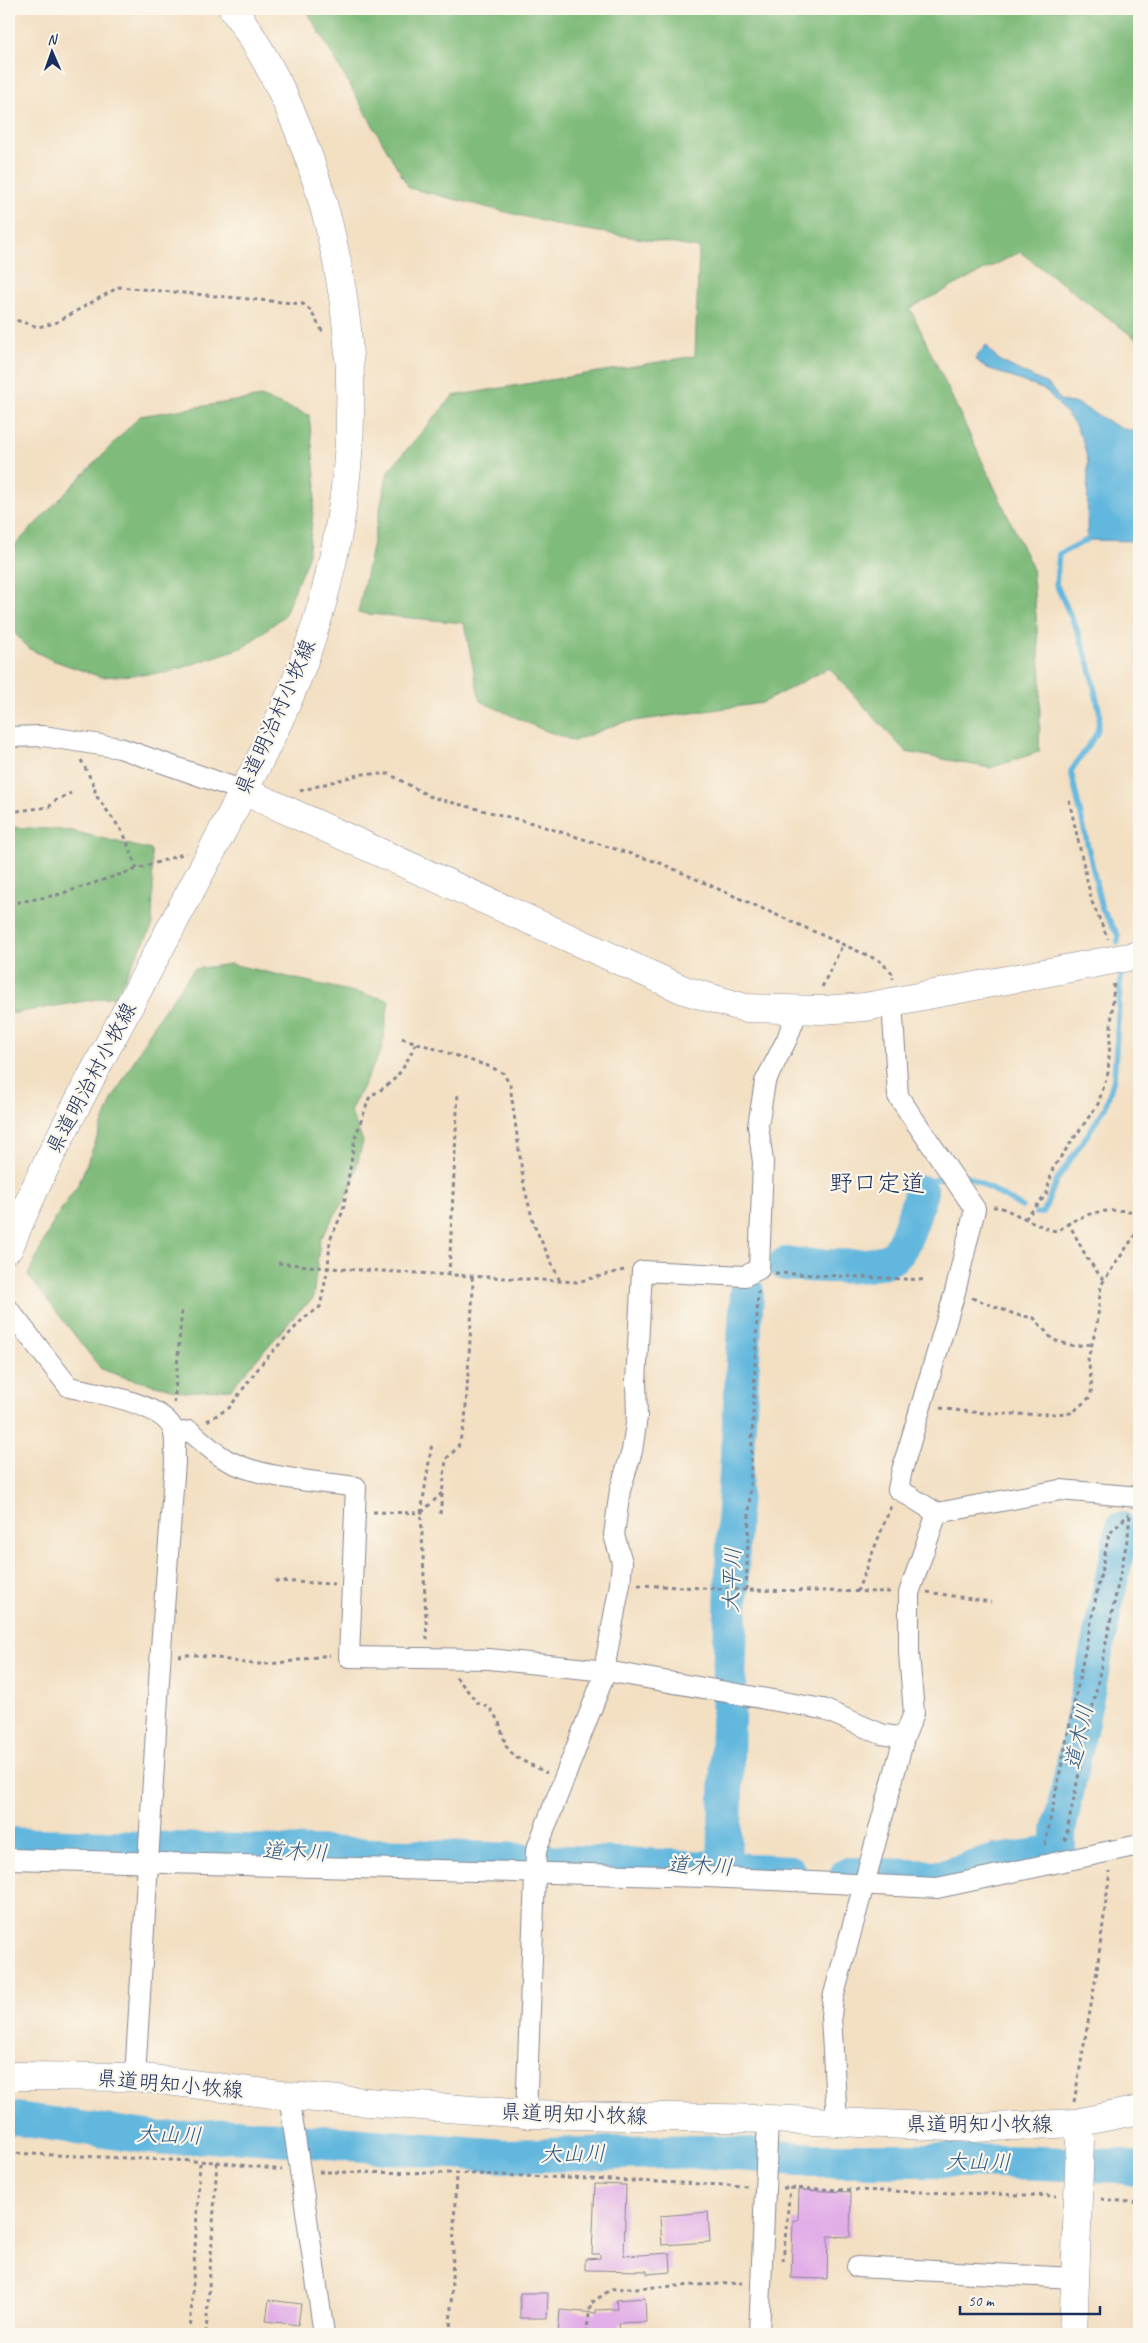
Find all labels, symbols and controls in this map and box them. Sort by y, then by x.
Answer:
north arrow [28,28,78,78]
text: N [47,31,59,48]
street label: 県道明治村小牧線 [229,635,321,799]
street label: 県道明治村小牧線 [40,998,142,1158]
district label: 野口定道 [829,1168,925,1198]
water label: 大平川 [717,1547,747,1613]
water label: 道木川 [1058,1702,1100,1772]
water label: 道木川 [262,1837,328,1867]
water label: 道木川 [666,1850,734,1882]
street label: 県道明知小牧線 [96,2065,244,2103]
street label: 県道明知小牧線 [500,2098,648,2130]
street label: 県道明知小牧線 [906,2111,1053,2137]
water label: 大山川 [136,2120,202,2150]
water label: 大山川 [540,2139,606,2169]
water label: 大山川 [945,2147,1011,2177]
scale bar [960,2283,1100,2315]
text: 50 m [968,2292,995,2311]

